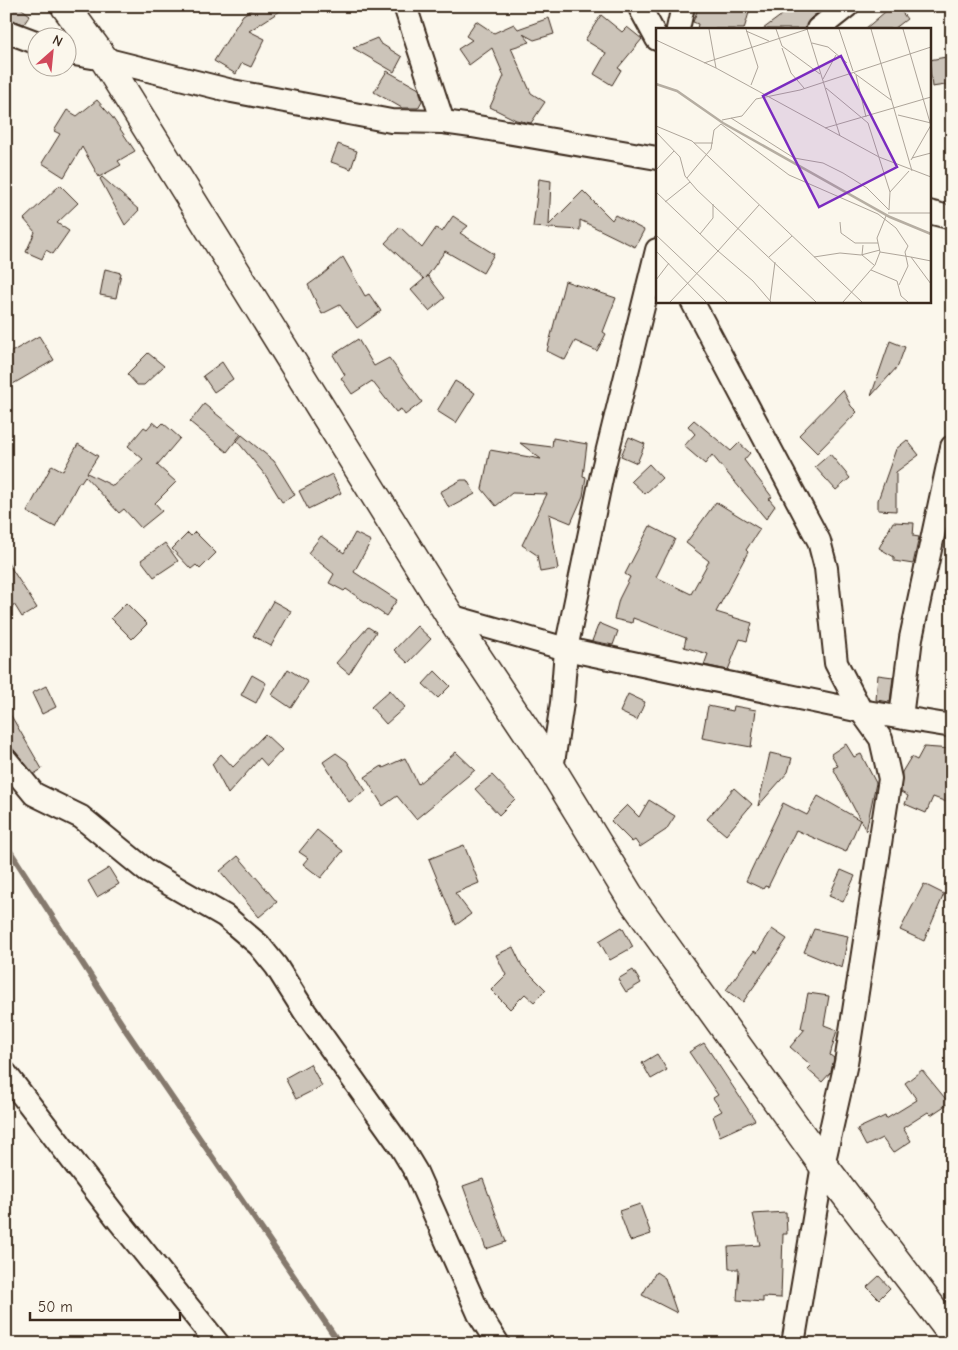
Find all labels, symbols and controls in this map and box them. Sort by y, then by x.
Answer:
north arrow [28,28,78,78]
inset map [656,28,930,302]
text: N [50,31,66,51]
scale bar [30,1290,180,1322]
text: 50 m [38,1298,73,1316]

